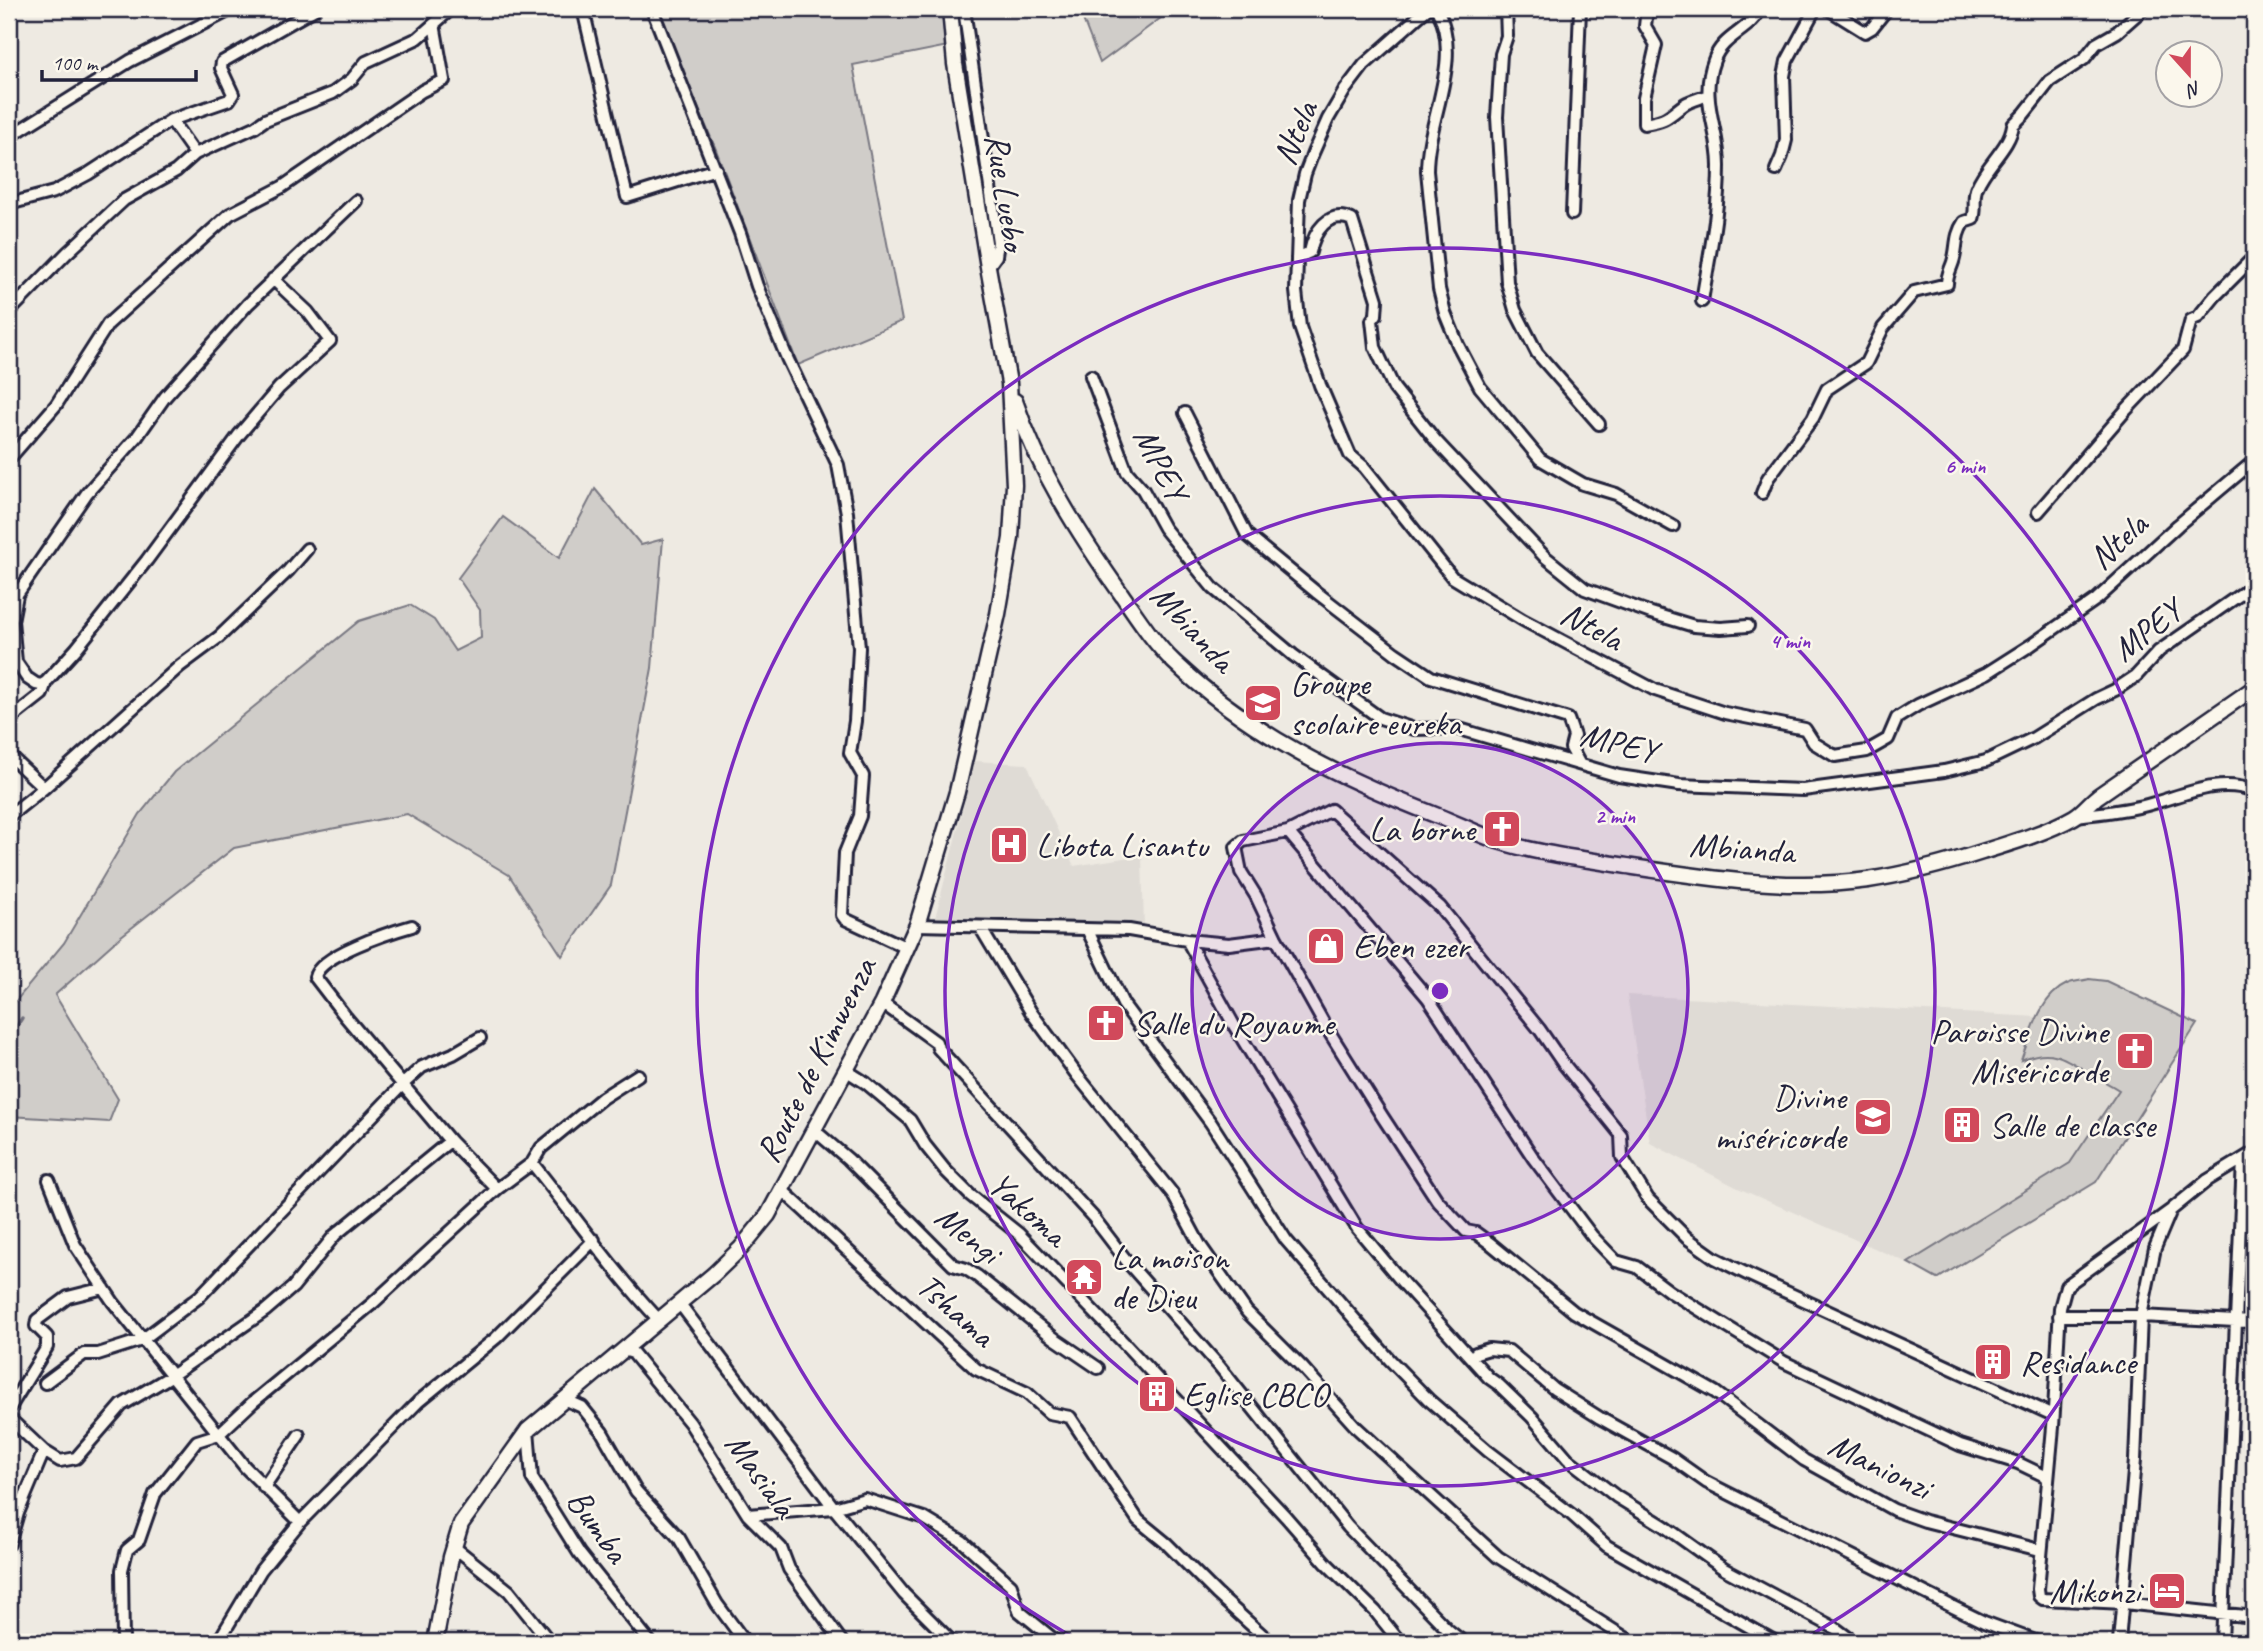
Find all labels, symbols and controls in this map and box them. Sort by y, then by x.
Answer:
scale bar [42,38,196,82]
north arrow [2154,38,2224,108]
text: 100 m [52,50,99,76]
text: N [2182,76,2205,103]
street label: Ntela [1262,93,1329,172]
street label: Rue Luebo [975,131,1038,257]
street label: MPEY [1123,419,1201,512]
text: 6 min [1945,453,1986,479]
street label: Ntela [2079,501,2159,579]
street label: Mbianda [1141,574,1247,684]
street label: MPEY [2103,586,2195,671]
street label: Ntela [1553,591,1633,662]
text: 4 min [1770,628,1810,654]
place label: Groupe scolaire eureka [1290,661,1463,746]
school or university icon: Groupe scolaire eureka [1242,682,1284,724]
street label: MPEY [1576,712,1666,775]
text: 2 min [1595,803,1635,829]
place label: La borne [1369,807,1478,852]
church icon: La borne [1481,808,1523,850]
street label: Mbianda [1688,822,1799,874]
place label: Libota Lisantu [1036,823,1210,868]
hospital icon: Libota Lisantu [988,824,1030,866]
place label: Eben ezer [1353,924,1472,969]
shop icon: Eben ezer [1305,925,1347,967]
street label: Route de Kimwenza [745,948,888,1170]
centre of rings [1428,979,1452,1003]
place label: Salle du Royaume [1133,1001,1337,1046]
church icon: Salle du Royaume [1085,1002,1127,1044]
place label: Paroisse Divine Miséricorde [1931,1009,2111,1094]
church icon: Paroisse Divine Miséricorde [2114,1030,2156,1072]
place label: Divine miséricorde [1715,1075,1849,1160]
school or university icon: Divine miséricorde [1852,1096,1894,1138]
place label: Salle de classe [1989,1103,2158,1148]
building icon: Salle de classe [1941,1104,1983,1146]
street label: Yakoma [979,1162,1079,1258]
street label: Mengi [926,1194,1013,1277]
place label: La moison de Dieu [1111,1235,1230,1320]
temple icon: La moison de Dieu [1063,1256,1105,1298]
street label: Tshama [908,1263,1006,1358]
place label: Residance [2020,1340,2139,1385]
building icon: Residance [1972,1341,2014,1383]
place label: Eglise CBCO [1184,1372,1331,1417]
building icon: Eglise CBCO [1136,1373,1178,1415]
street label: Manionzi [1821,1422,1943,1512]
street label: Masiala [715,1424,809,1529]
street label: Bumba [557,1480,641,1573]
place label: Mikonzi [2049,1569,2144,1614]
hotel icon: Mikonzi [2146,1570,2188,1612]

